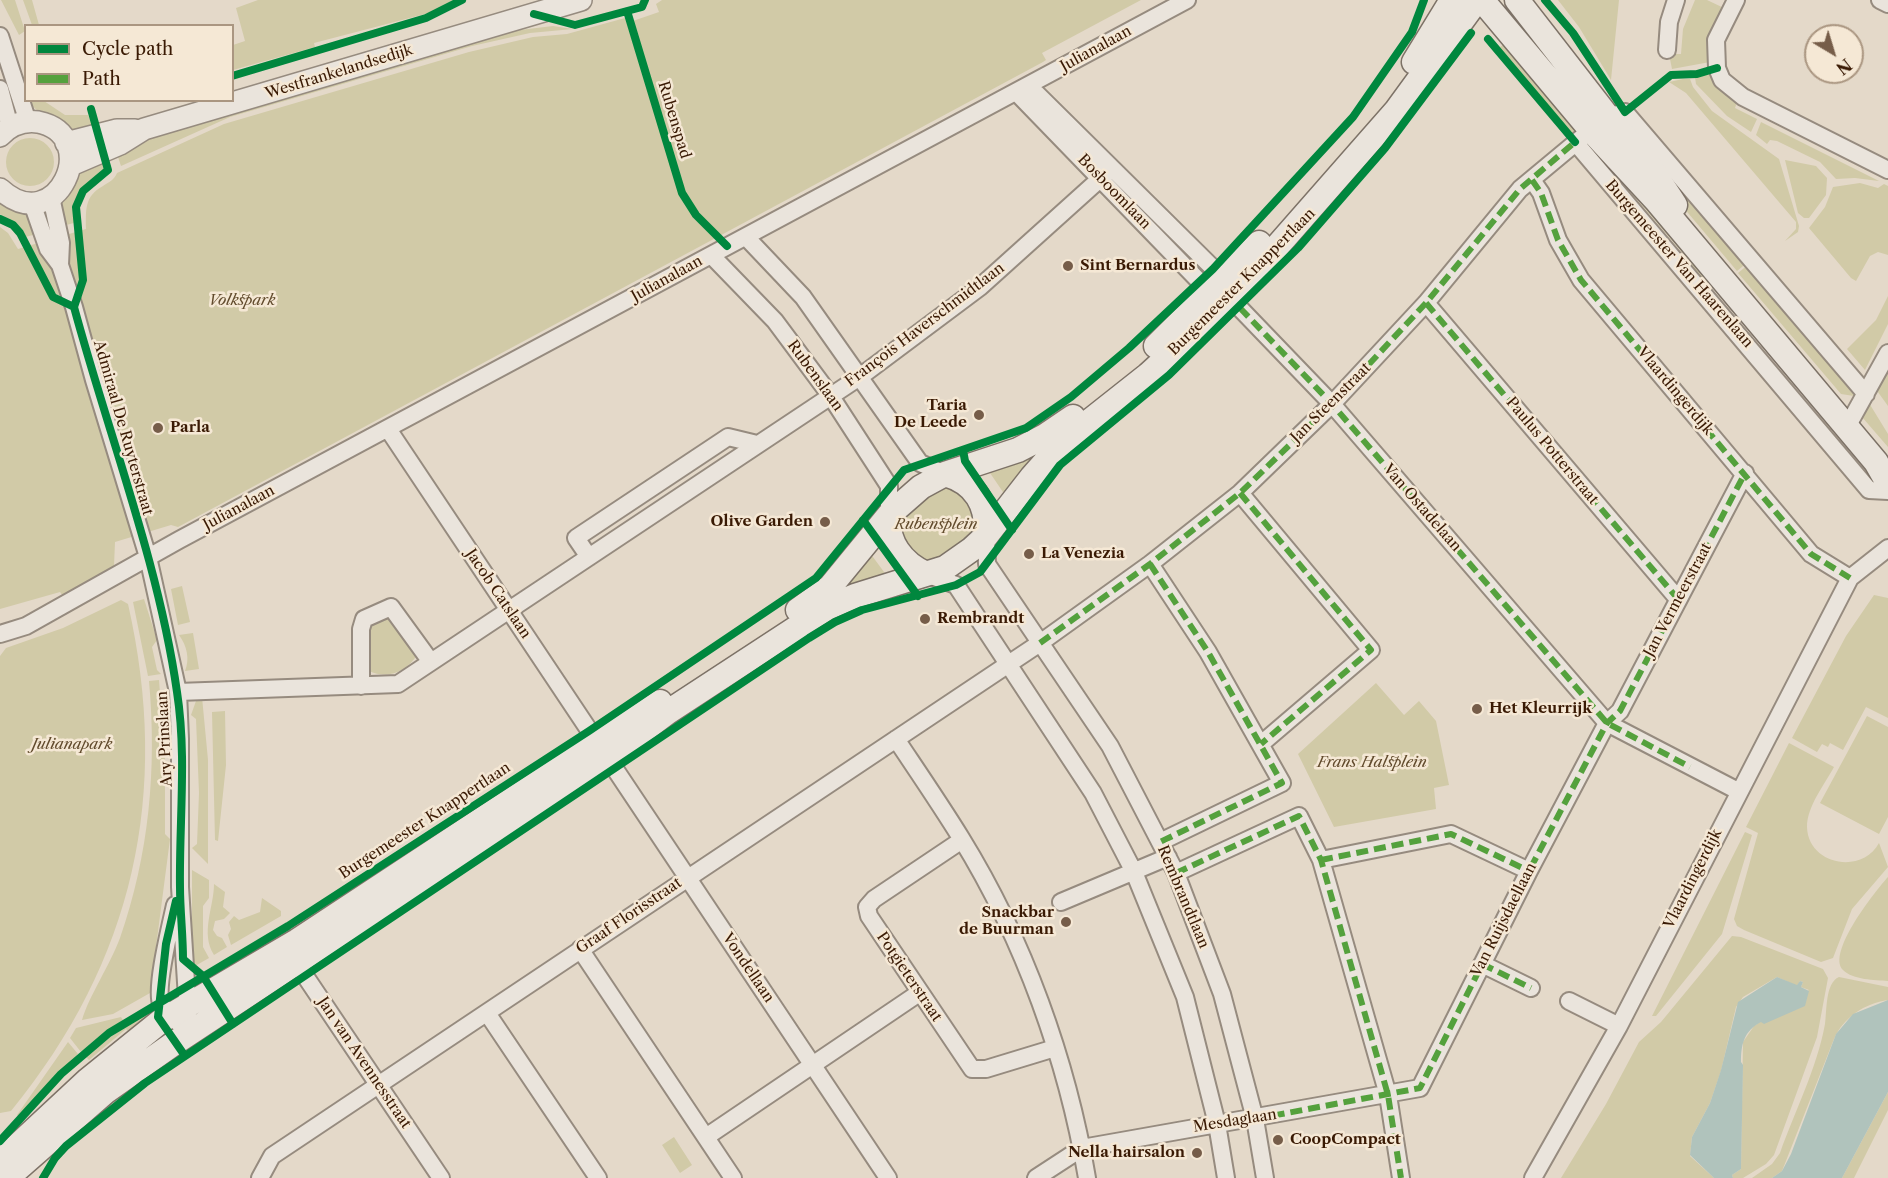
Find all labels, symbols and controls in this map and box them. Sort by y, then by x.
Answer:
street label: Julianalaan [1057,22,1135,76]
legend [24,24,234,102]
north arrow [1804,24,1864,84]
text: Cycle path [82,38,173,60]
street label: Westfrankelandsedijk [263,41,415,103]
text: N [1832,54,1855,79]
text: Path [82,68,121,90]
street label: Rubenspad [654,79,694,161]
street label: Bosboomlaan [1074,151,1154,233]
street label: Burgemeester Van Haarenlaan [1601,176,1757,352]
street label: Burgemeester Knappertlaan [1165,205,1319,359]
street label: Julianalaan [628,252,706,306]
place label: Sint Bernardus [1080,257,1195,275]
street label: François Haverschmidtlaan [842,259,1008,391]
marker: Sint Bernardus [1061,259,1075,273]
park label: Volkspark [209,292,275,310]
street label: Rubenslaan [783,337,847,415]
street label: Admiraal De Ruyterstraat [89,338,157,518]
street label: Vlaardingerdijk [1633,343,1717,439]
street label: Jan Steenstraat [1287,359,1375,447]
street label: Paulus Potterstraat [1502,394,1602,508]
place label: Taria De Leede [894,397,967,432]
marker: Taria De Leede [972,408,986,422]
place label: Parla [170,419,210,437]
marker: Parla [151,421,165,435]
street label: Van Ostadelaan [1379,461,1465,555]
street label: Julianalaan [200,482,278,534]
place label: Olive Garden [710,513,813,531]
marker: Olive Garden [818,515,832,529]
park label: Rubensplein [894,516,978,534]
street label: Jan Vermeerstraat [1640,540,1716,660]
place label: La Venezia [1041,545,1125,563]
street label: Jacob Catslaan [461,546,535,642]
marker: La Venezia [1022,547,1036,561]
place label: Rembrandt [937,610,1024,628]
marker: Rembrandt [918,612,932,626]
street label: Ary Prinslaan [153,691,177,787]
place label: Het Kleurrijk [1489,700,1592,718]
marker: Het Kleurrijk [1470,702,1484,716]
park label: Julianapark [32,736,112,754]
park label: Frans Halsplein [1317,754,1427,772]
street label: Burgemeester Knappertlaan [336,759,514,883]
street label: Vlaardingerdijk [1660,826,1726,932]
street label: Rembrandtlaan [1153,843,1213,951]
street label: Van Ruijsdaellaan [1467,860,1541,980]
street label: Graaf Florisstraat [573,874,685,958]
place label: Snackbar de Buurman [959,904,1054,939]
marker: Snackbar de Buurman [1059,915,1073,929]
street label: Potgieterstraat [872,929,946,1025]
street label: Vondellaan [718,930,778,1006]
street label: Jan van Avennesstraat [313,994,415,1132]
street label: Mesdaglaan [1192,1106,1278,1136]
place label: CoopCompact [1290,1131,1401,1149]
marker: CoopCompact [1271,1133,1285,1147]
place label: Nella hairsalon [1068,1144,1185,1162]
marker: Nella hairsalon [1190,1146,1204,1160]

